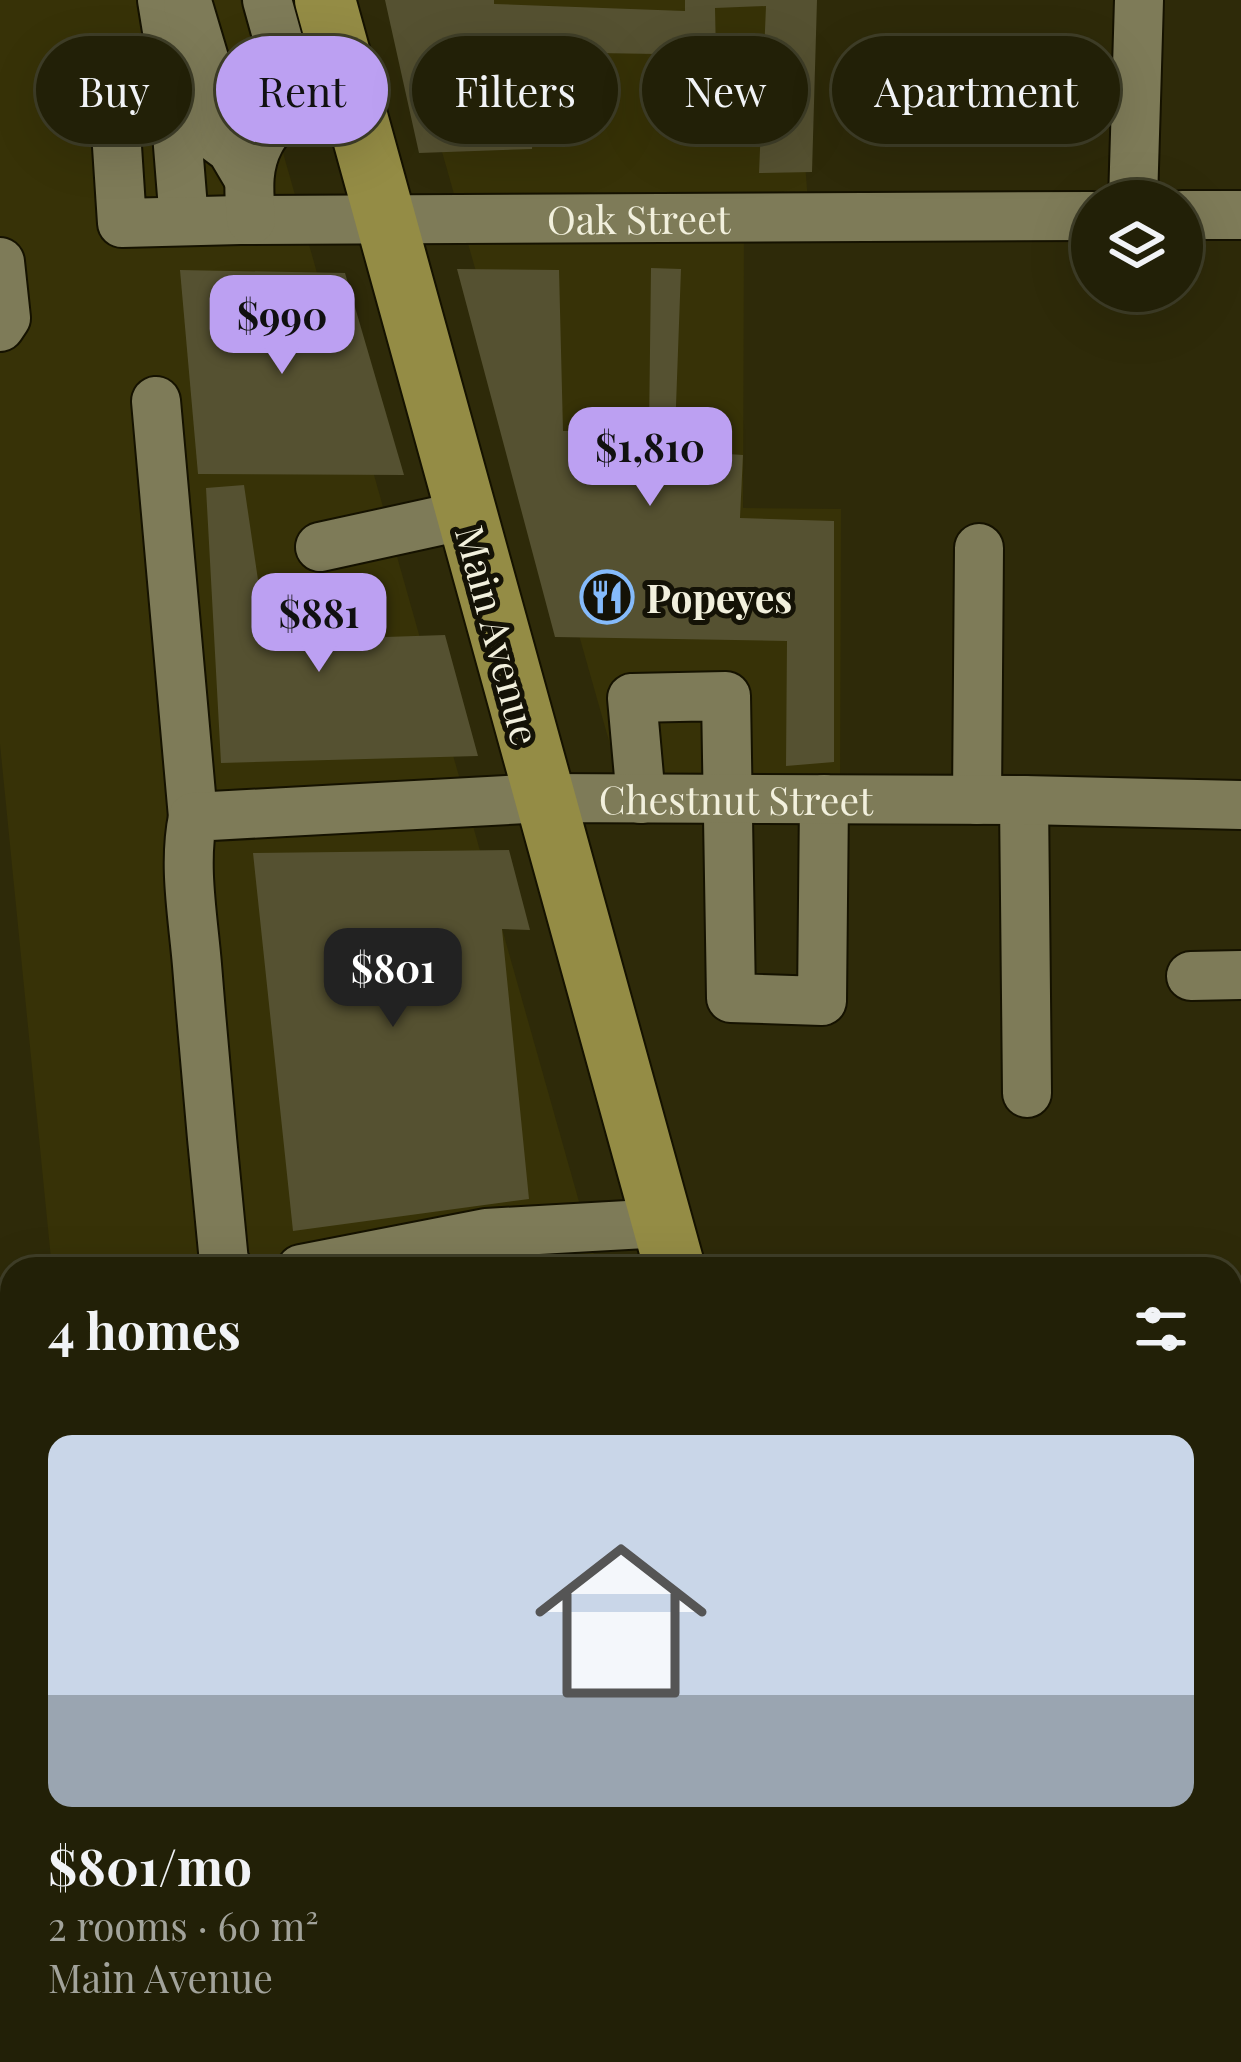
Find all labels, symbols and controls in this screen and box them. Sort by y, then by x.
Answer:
chip: Buy [36,36,192,144]
chip: Rent [216,36,388,144]
chip: Filters [412,36,618,144]
chip: New [642,36,808,144]
chip: Apartment [832,36,1120,144]
map controls [1071,180,1203,312]
button: layers [1071,180,1203,312]
street label: Oak Street [547,192,732,245]
pin: $990 [211,275,353,377]
text: $990 [237,288,327,340]
pin: $1,810 [552,407,748,509]
text: $1,810 [595,420,705,472]
street label: Main Avenue [445,520,553,750]
restaurant icon: Popeyes [579,569,635,625]
place label: Popeyes [646,571,792,623]
pin: $881 [248,573,390,675]
text: $881 [278,586,360,638]
street label: Chestnut Street [599,772,874,825]
pin: $801 [322,928,464,1030]
text: $801 [351,941,435,993]
text: 4 homes [48,1295,241,1363]
icon: filters [1128,1296,1194,1362]
icon: home [513,1513,729,1729]
text: $801/mo [48,1831,252,1899]
text: 2 rooms · 60 m² [48,1899,319,1951]
text: Main Avenue [48,1951,273,2003]

